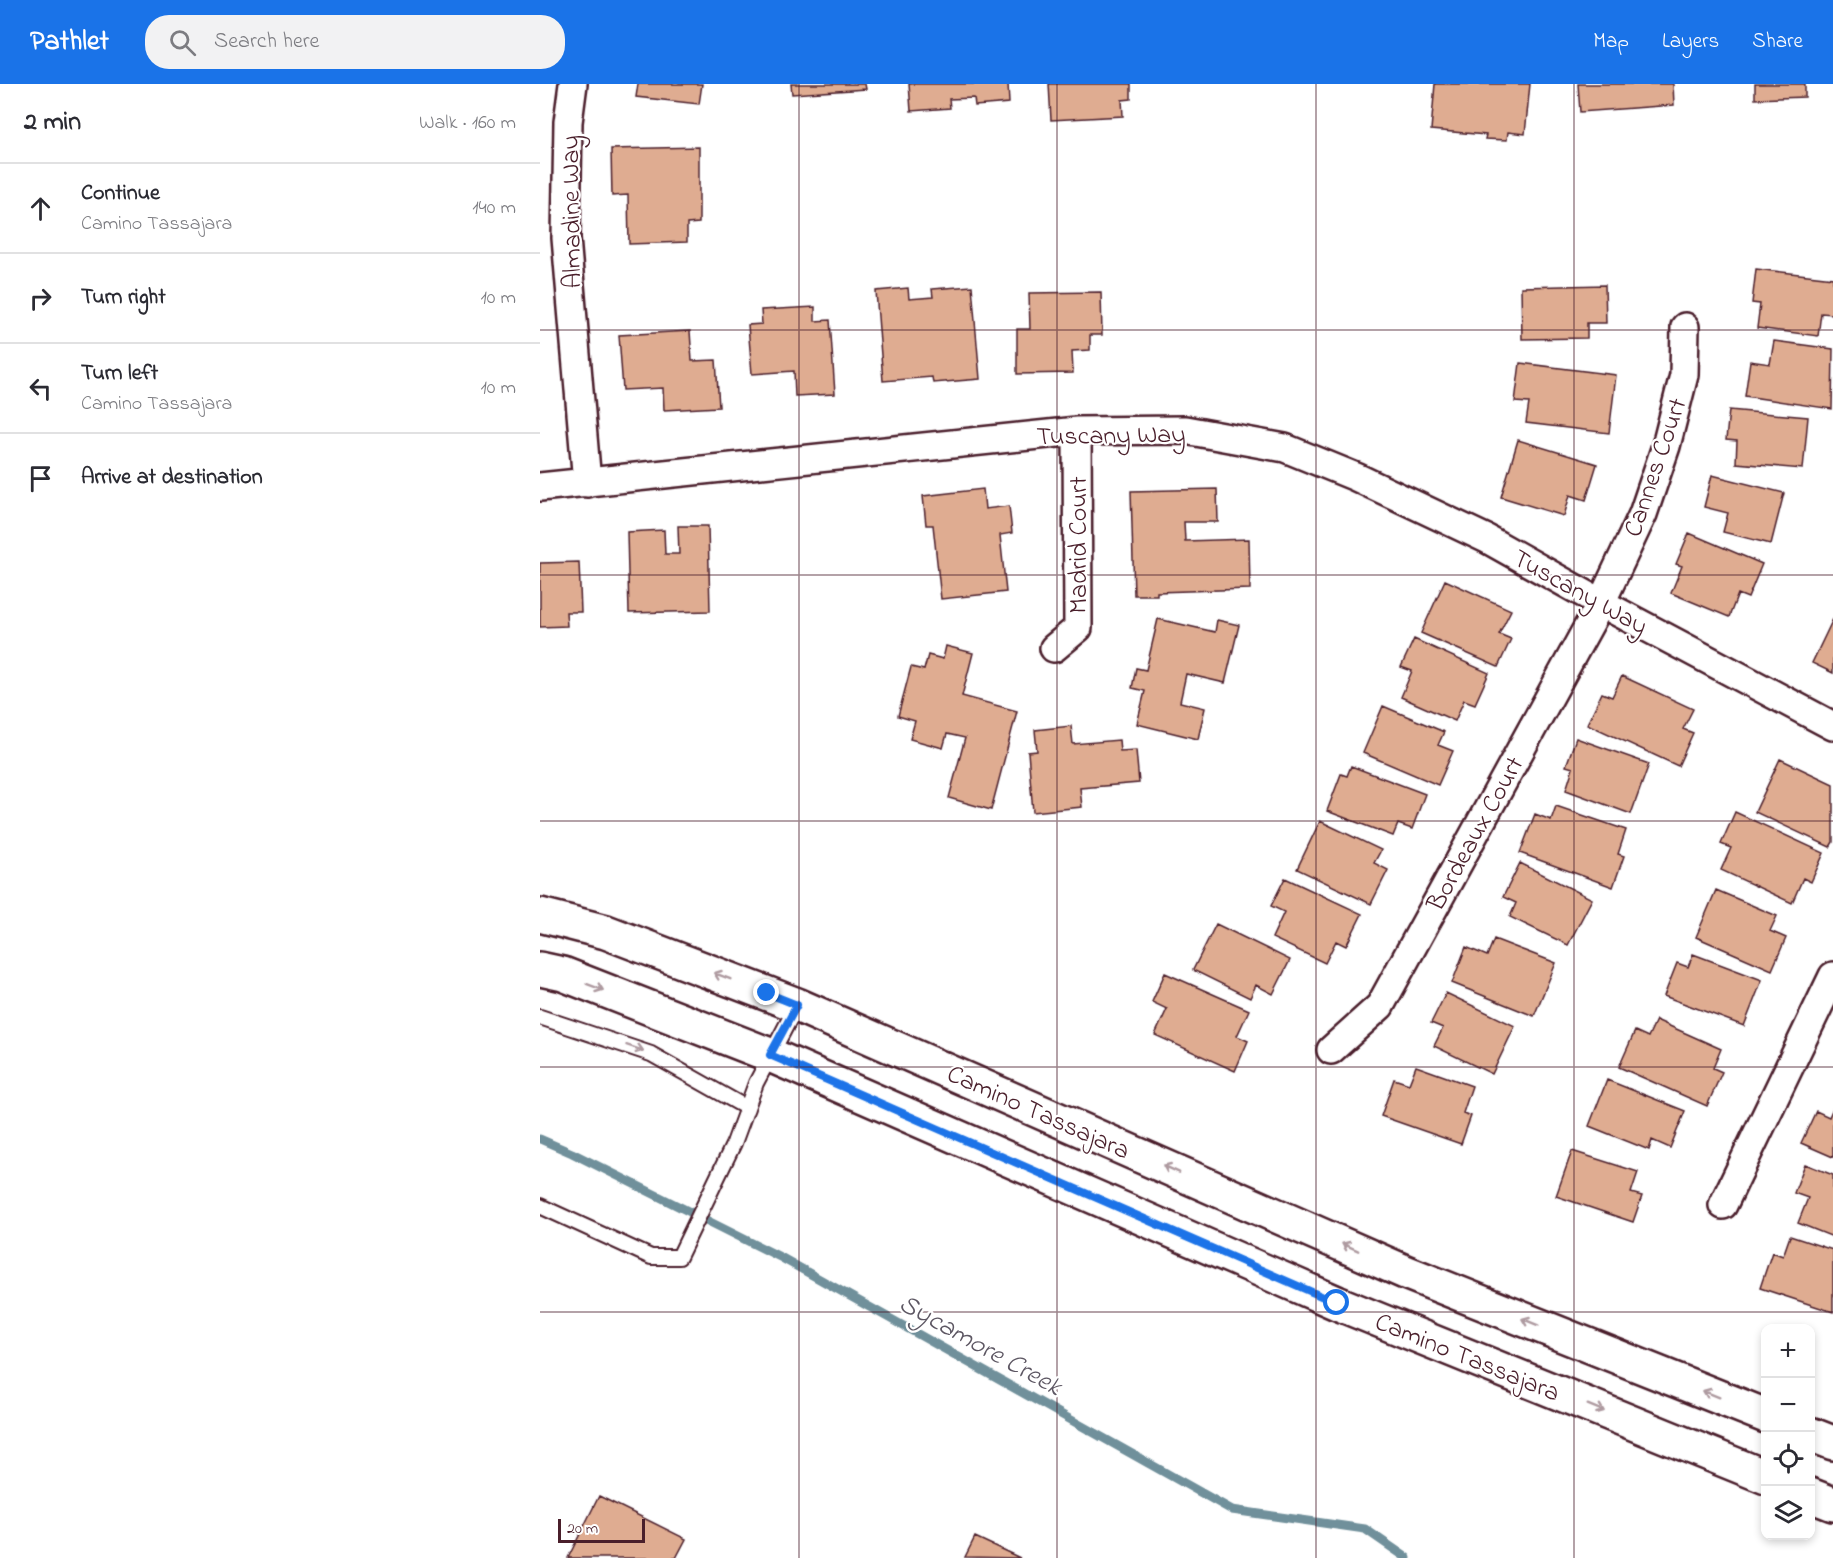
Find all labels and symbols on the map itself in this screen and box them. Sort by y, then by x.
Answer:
street label: Almadine Way [553,135,593,289]
street label: Cannes Court [1615,393,1698,543]
street label: Tuscany Way [1036,417,1186,457]
street label: Madrid Court [1061,476,1099,614]
street label: Tuscany Way [1505,541,1654,646]
street label: Bordeaux Court [1418,750,1535,920]
one-way arrow [714,970,732,981]
route end [753,979,779,1005]
one-way arrow [586,982,604,993]
one-way arrow [625,1044,644,1055]
street label: Camino Tassajara [940,1056,1135,1171]
one-way arrow [1163,1163,1181,1174]
one-way arrow [1341,1241,1359,1252]
water label: Sycamore Creek [891,1285,1069,1408]
route start [1323,1289,1349,1315]
street label: Camino Tassajara [1369,1304,1565,1413]
one-way arrow [1521,1316,1540,1327]
one-way arrow [1702,1388,1721,1399]
one-way arrow [1587,1403,1605,1414]
scale bar [558,1516,645,1544]

